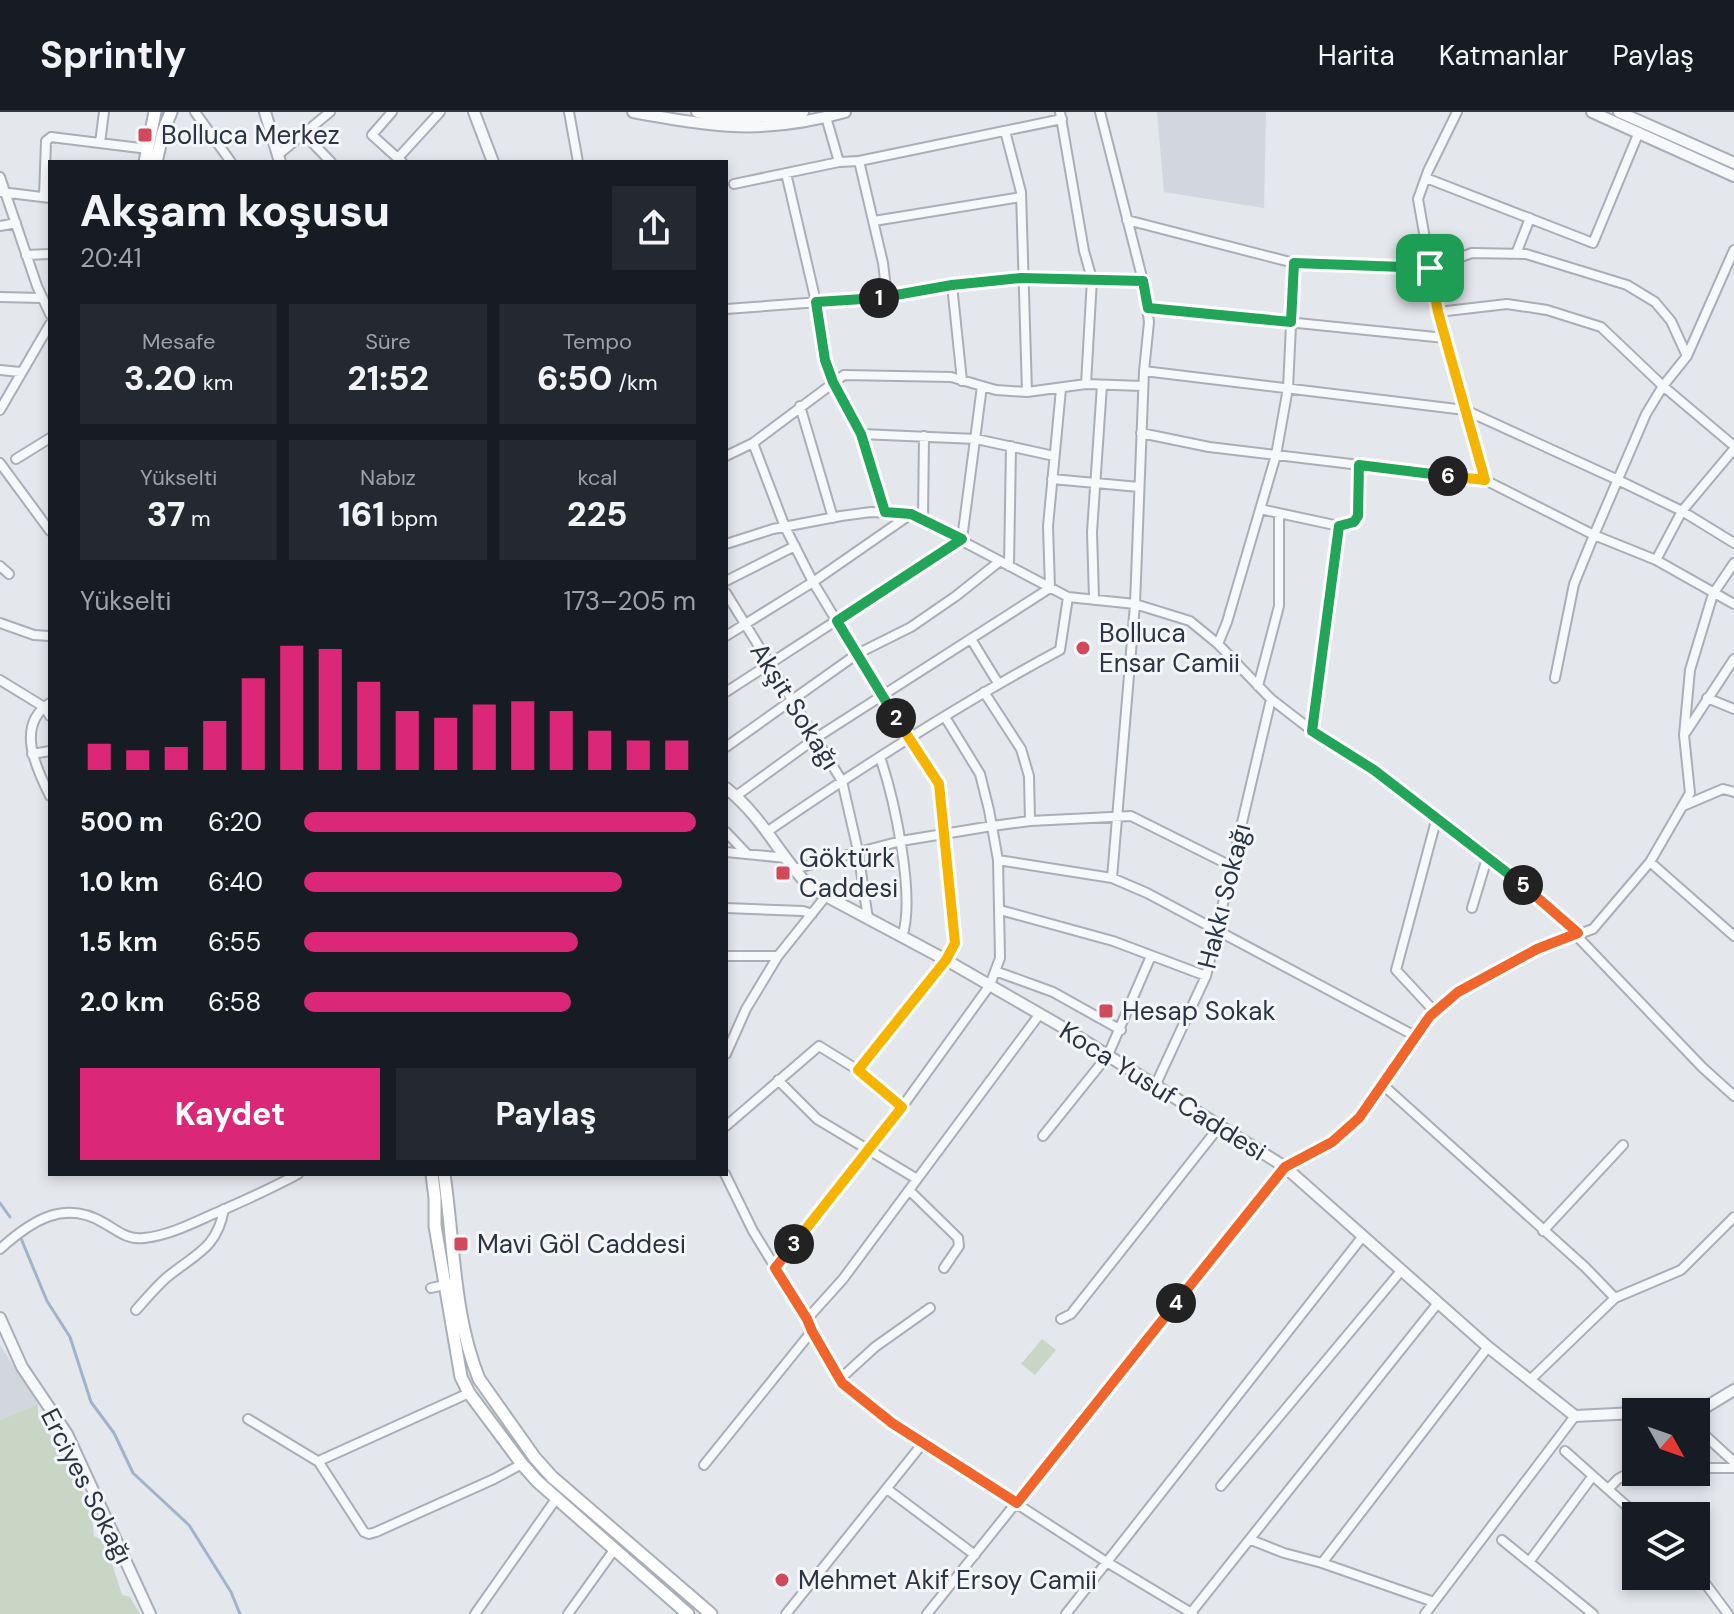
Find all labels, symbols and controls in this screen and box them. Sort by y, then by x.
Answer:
text: Sprintly [40,30,187,80]
text: Harita [1318,37,1395,74]
text: Katmanlar [1439,37,1568,74]
text: Paylaş [1612,37,1694,74]
place label: Bolluca Merkez [161,118,340,152]
marker: Bolluca Merkez [136,126,154,144]
text: Akşam koşusu [80,182,390,240]
button: share [612,186,696,270]
pin [1396,234,1464,302]
text: 20:41 [80,241,142,275]
icon: arrive [1408,246,1452,290]
pin: 1 [859,278,899,318]
text: 1 [875,283,883,312]
text: Mesafe [142,327,215,356]
text: Süre [365,327,411,356]
text: Tempo [563,327,632,356]
text: 3.20 [124,356,197,401]
text: 21:52 [347,356,429,401]
text: 6:50 [537,356,613,401]
text: km [197,368,233,397]
text: /km [613,368,658,397]
pin: 6 [1428,456,1468,496]
text: 6 [1441,461,1455,490]
text: Yükselti [140,463,217,492]
text: Nabız [360,463,416,492]
text: kcal [577,463,617,492]
text: 37 [147,492,185,537]
text: 161 [338,492,385,537]
text: 225 [567,492,628,537]
text: m [185,504,211,533]
text: bpm [385,504,438,533]
text: Yükselti [80,584,171,618]
text: 173–205 m [563,584,696,618]
place label: Bolluca Ensar Camii [1099,616,1240,680]
street label: Akşit Sokağı [743,636,847,776]
marker: Bolluca Ensar Camii [1074,639,1092,657]
pin: 2 [876,698,916,738]
text: 2 [890,703,902,732]
text: 500 m [80,805,163,839]
text: 6:20 [208,805,262,839]
street label: Hakkı Sokağı [1190,820,1258,972]
place label: Göktürk Caddesi [799,841,898,905]
marker: Göktürk Caddesi [774,864,792,882]
text: 1.0 km [80,865,159,899]
text: 6:40 [208,865,263,899]
pin: 5 [1503,865,1543,905]
text: 5 [1516,870,1530,899]
text: 1.5 km [80,925,158,959]
text: 6:55 [208,925,261,959]
text: 2.0 km [80,985,164,1019]
text: 6:58 [208,985,261,1019]
place label: Hesap Sokak [1122,994,1276,1028]
marker: Hesap Sokak [1097,1002,1115,1020]
street label: Koca Yusuf Caddesi [1053,1014,1273,1168]
button: Kaydet [80,1068,380,1160]
button: Paylaş [396,1068,696,1160]
pin: 3 [774,1224,814,1264]
place label: Mavi Göl Caddesi [477,1227,686,1261]
text: 3 [787,1229,801,1258]
marker: Mavi Göl Caddesi [452,1235,470,1253]
pin: 4 [1156,1283,1196,1323]
text: 4 [1169,1288,1183,1317]
north arrow [1622,1398,1710,1486]
map controls [1622,1398,1710,1590]
street label: Erciyes Sokağı [33,1402,141,1570]
button: layers [1622,1502,1710,1590]
place label: Mehmet Akif Ersoy Camii [798,1563,1097,1597]
marker: Mehmet Akif Ersoy Camii [773,1571,791,1589]

